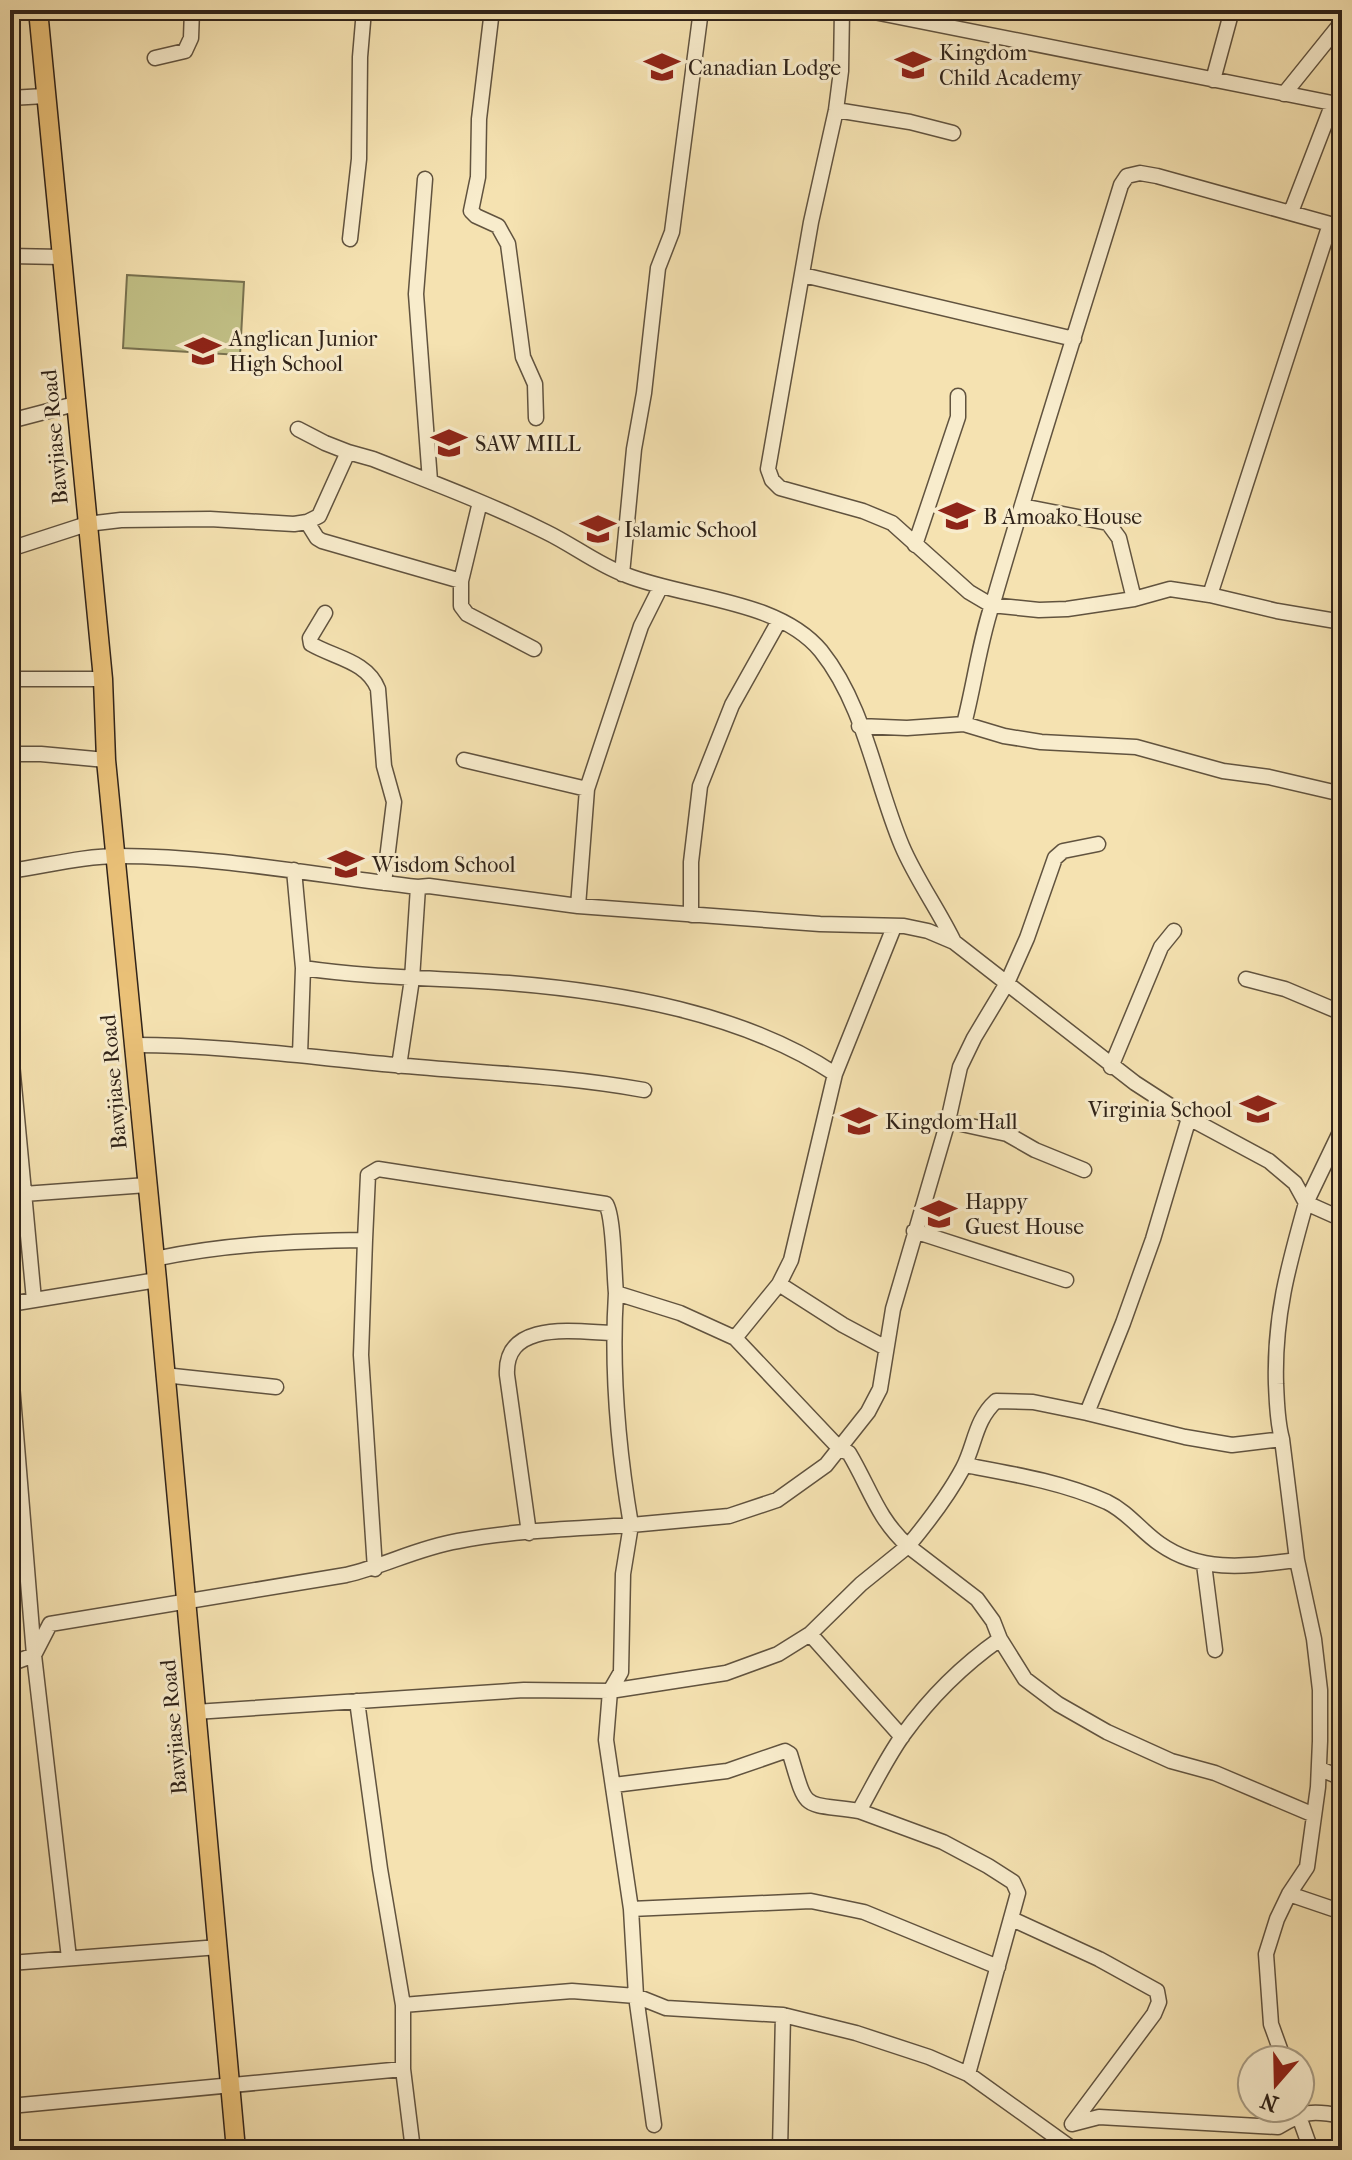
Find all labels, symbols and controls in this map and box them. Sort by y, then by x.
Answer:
place label: Kingdom Child Academy [939,40,1083,91]
school or university icon: Kingdom Child Academy [894,46,932,84]
school or university icon: Canadian Lodge [643,48,681,86]
place label: Canadian Lodge [688,55,841,81]
place label: Anglican Junior High School [228,326,378,377]
school or university icon: Anglican Junior High School [184,332,222,370]
street label: Bawjiase Road [36,367,74,506]
school or university icon: SAW MILL [430,424,468,462]
place label: SAW MILL [475,431,581,457]
school or university icon: B Amoako House [938,497,976,535]
place label: B Amoako House [983,504,1142,530]
school or university icon: Islamic School [579,510,617,548]
place label: Islamic School [624,517,757,543]
school or university icon: Wisdom School [327,845,365,883]
place label: Wisdom School [371,852,516,878]
street label: Bawjiase Road [95,1012,133,1151]
school or university icon: Virginia School [1239,1090,1277,1128]
place label: Virginia School [1087,1097,1232,1123]
school or university icon: Kingdom Hall [840,1102,878,1140]
place label: Kingdom Hall [885,1109,1018,1135]
place label: Happy Guest House [965,1189,1084,1240]
school or university icon: Happy Guest House [920,1195,958,1233]
street label: Bawjiase Road [155,1657,193,1796]
north arrow [1236,2044,1316,2124]
text: N [1257,2087,1282,2117]

